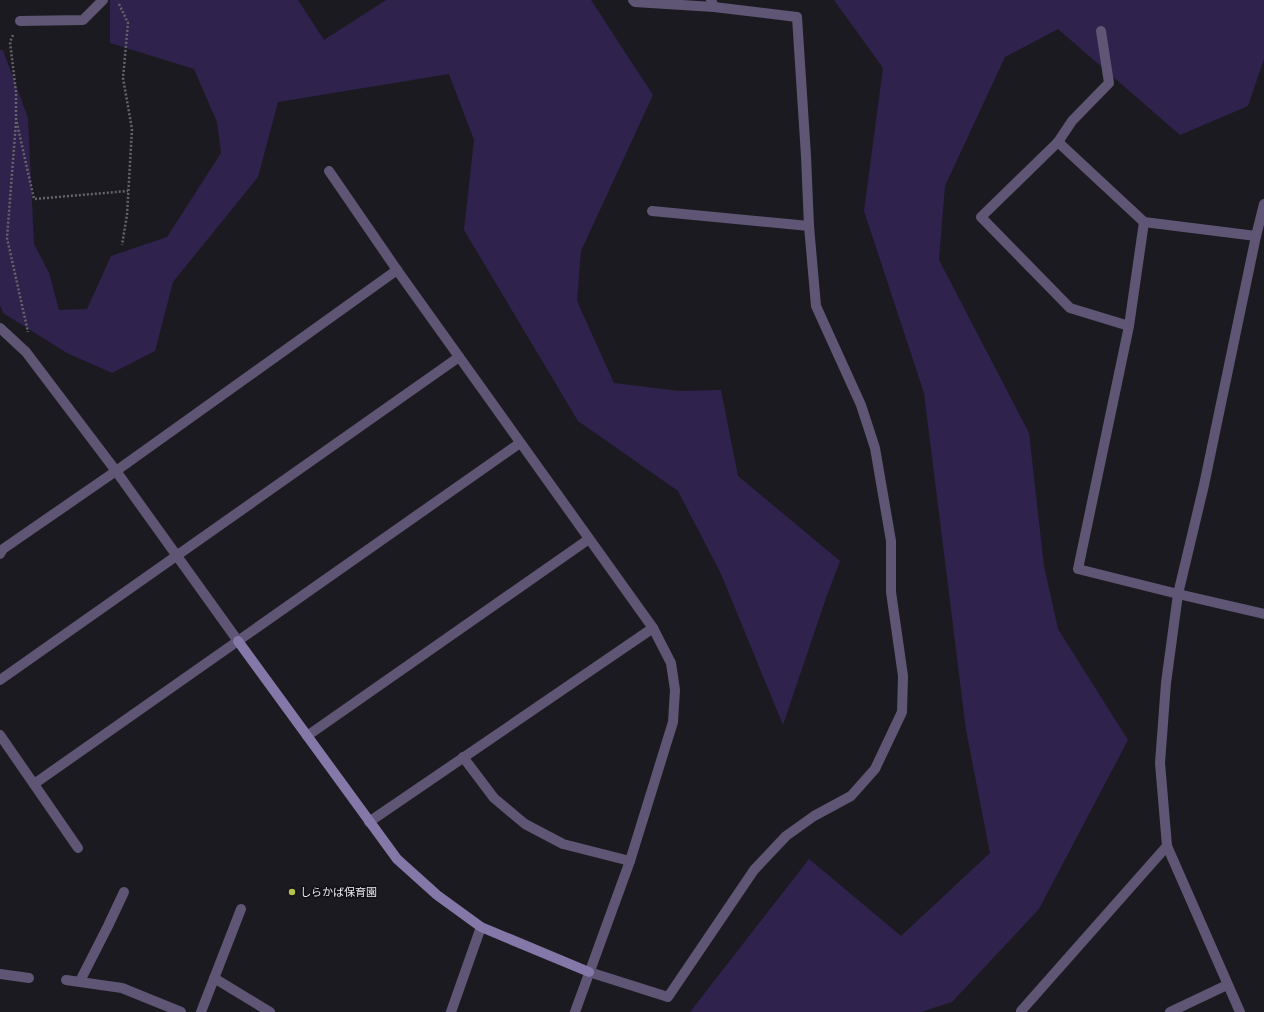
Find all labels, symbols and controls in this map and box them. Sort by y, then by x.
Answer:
place label: しらかば保育園 [300,884,377,900]
marker: しらかば保育園 [287,887,297,897]

